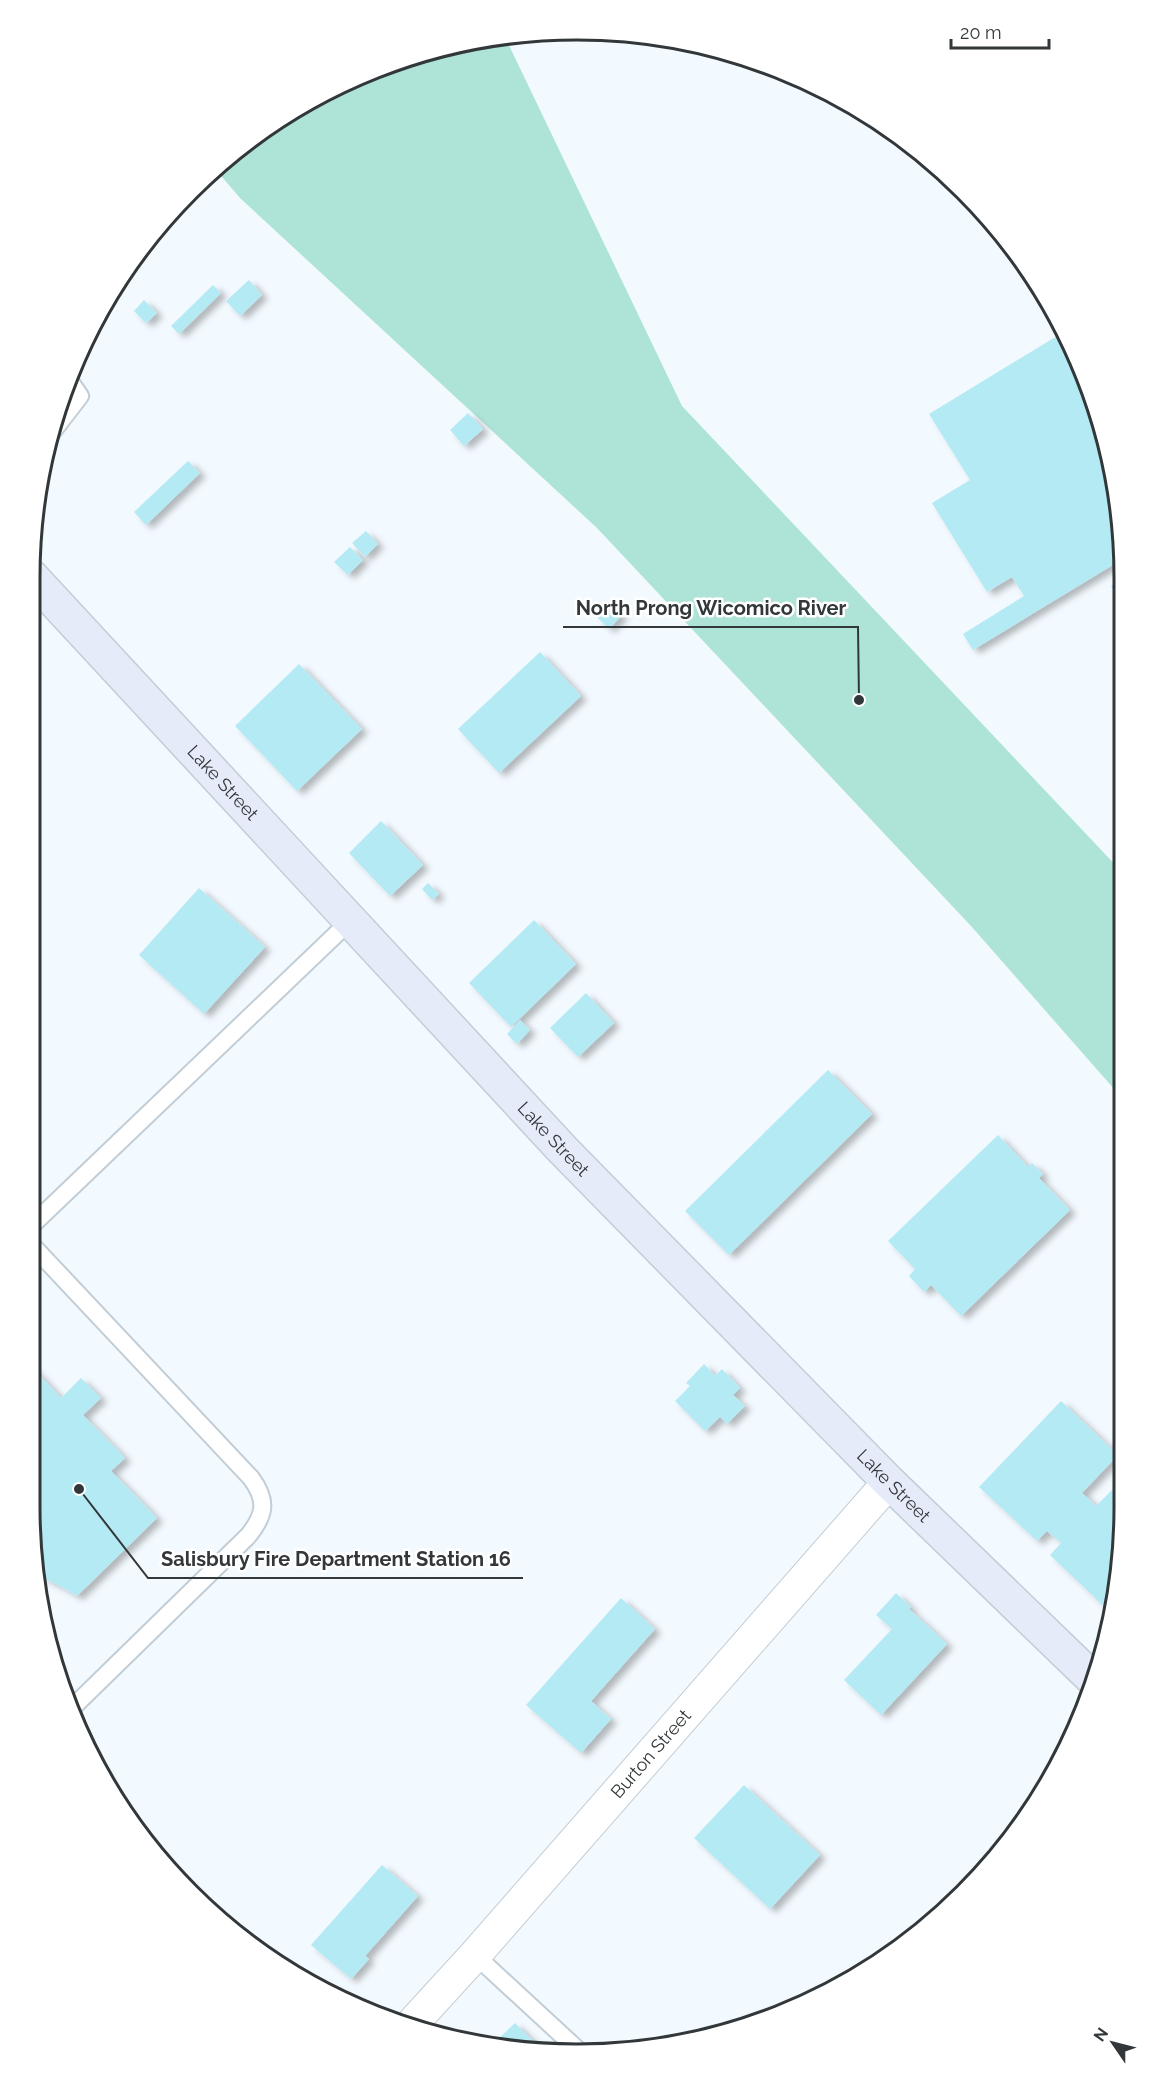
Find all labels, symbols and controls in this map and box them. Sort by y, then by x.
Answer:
scale bar [951,12,1048,50]
text: 20 m [960,22,1002,43]
callout: North Prong Wicomico River [563,589,858,627]
text: North Prong Wicomico River [576,596,846,620]
street label: Lake Street [183,741,263,824]
street label: Lake Street [514,1097,594,1180]
street label: Lake Street [853,1445,935,1526]
callout: Salisbury Fire Department Station 16 [148,1540,523,1578]
text: Salisbury Fire Department Station 16 [161,1547,511,1571]
street label: Burton Street [606,1705,695,1802]
north arrow [1083,2013,1143,2073]
text: N [1090,2024,1112,2045]

